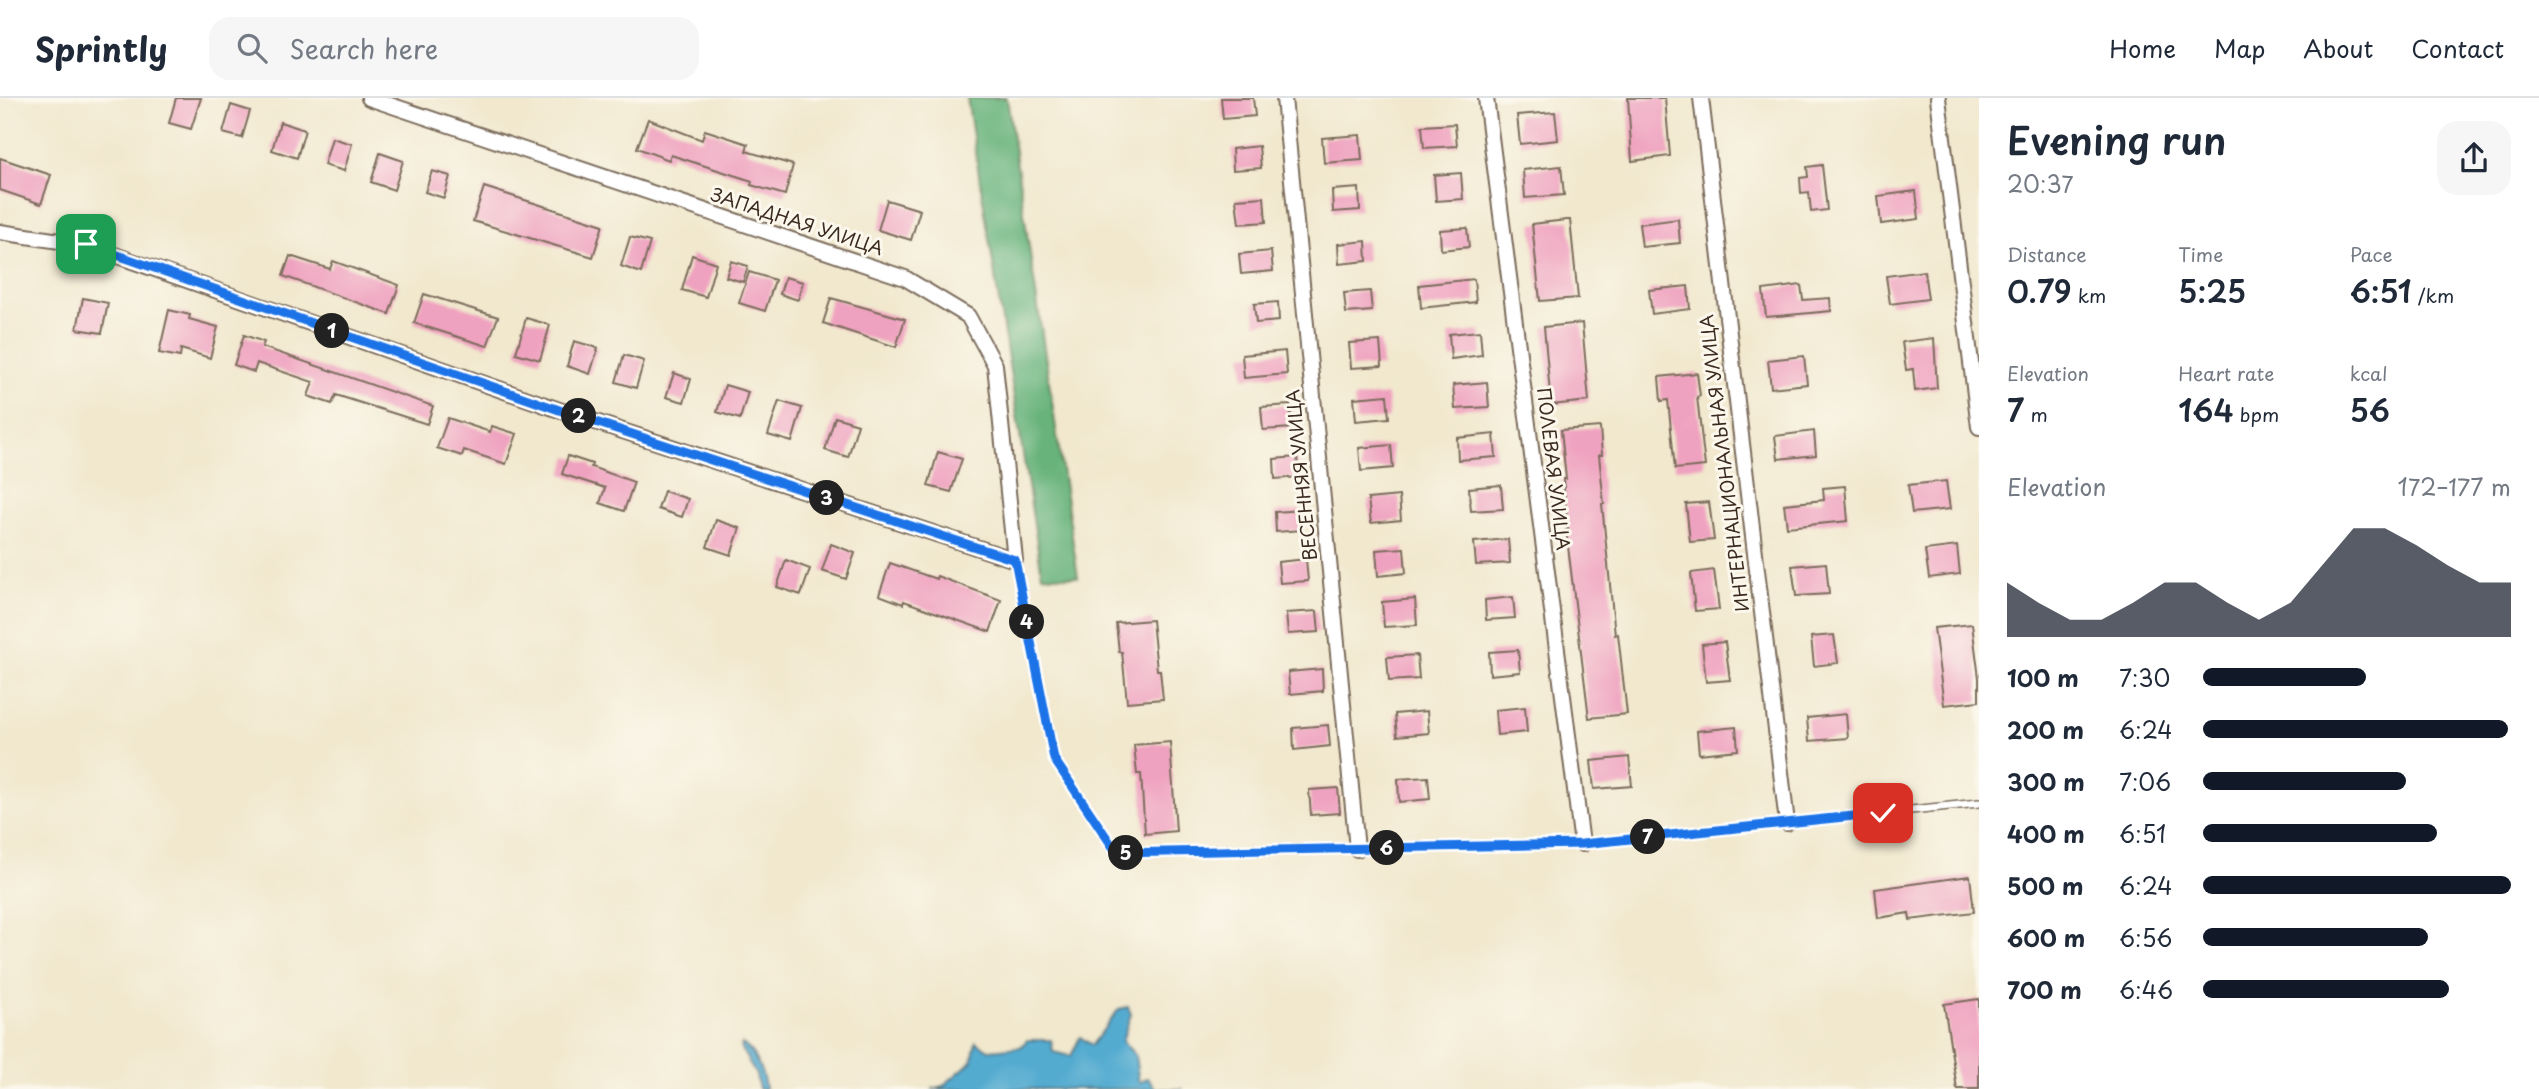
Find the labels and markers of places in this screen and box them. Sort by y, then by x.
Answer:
pin [56,214,116,274]
pin: 1 [314,314,350,348]
pin: 2 [562,398,596,434]
pin: 3 [810,480,844,516]
pin: 4 [1010,604,1044,640]
pin [1853,783,1913,843]
pin: 7 [1630,820,1666,854]
pin: 6 [1370,830,1404,866]
pin: 5 [1108,836,1144,870]

